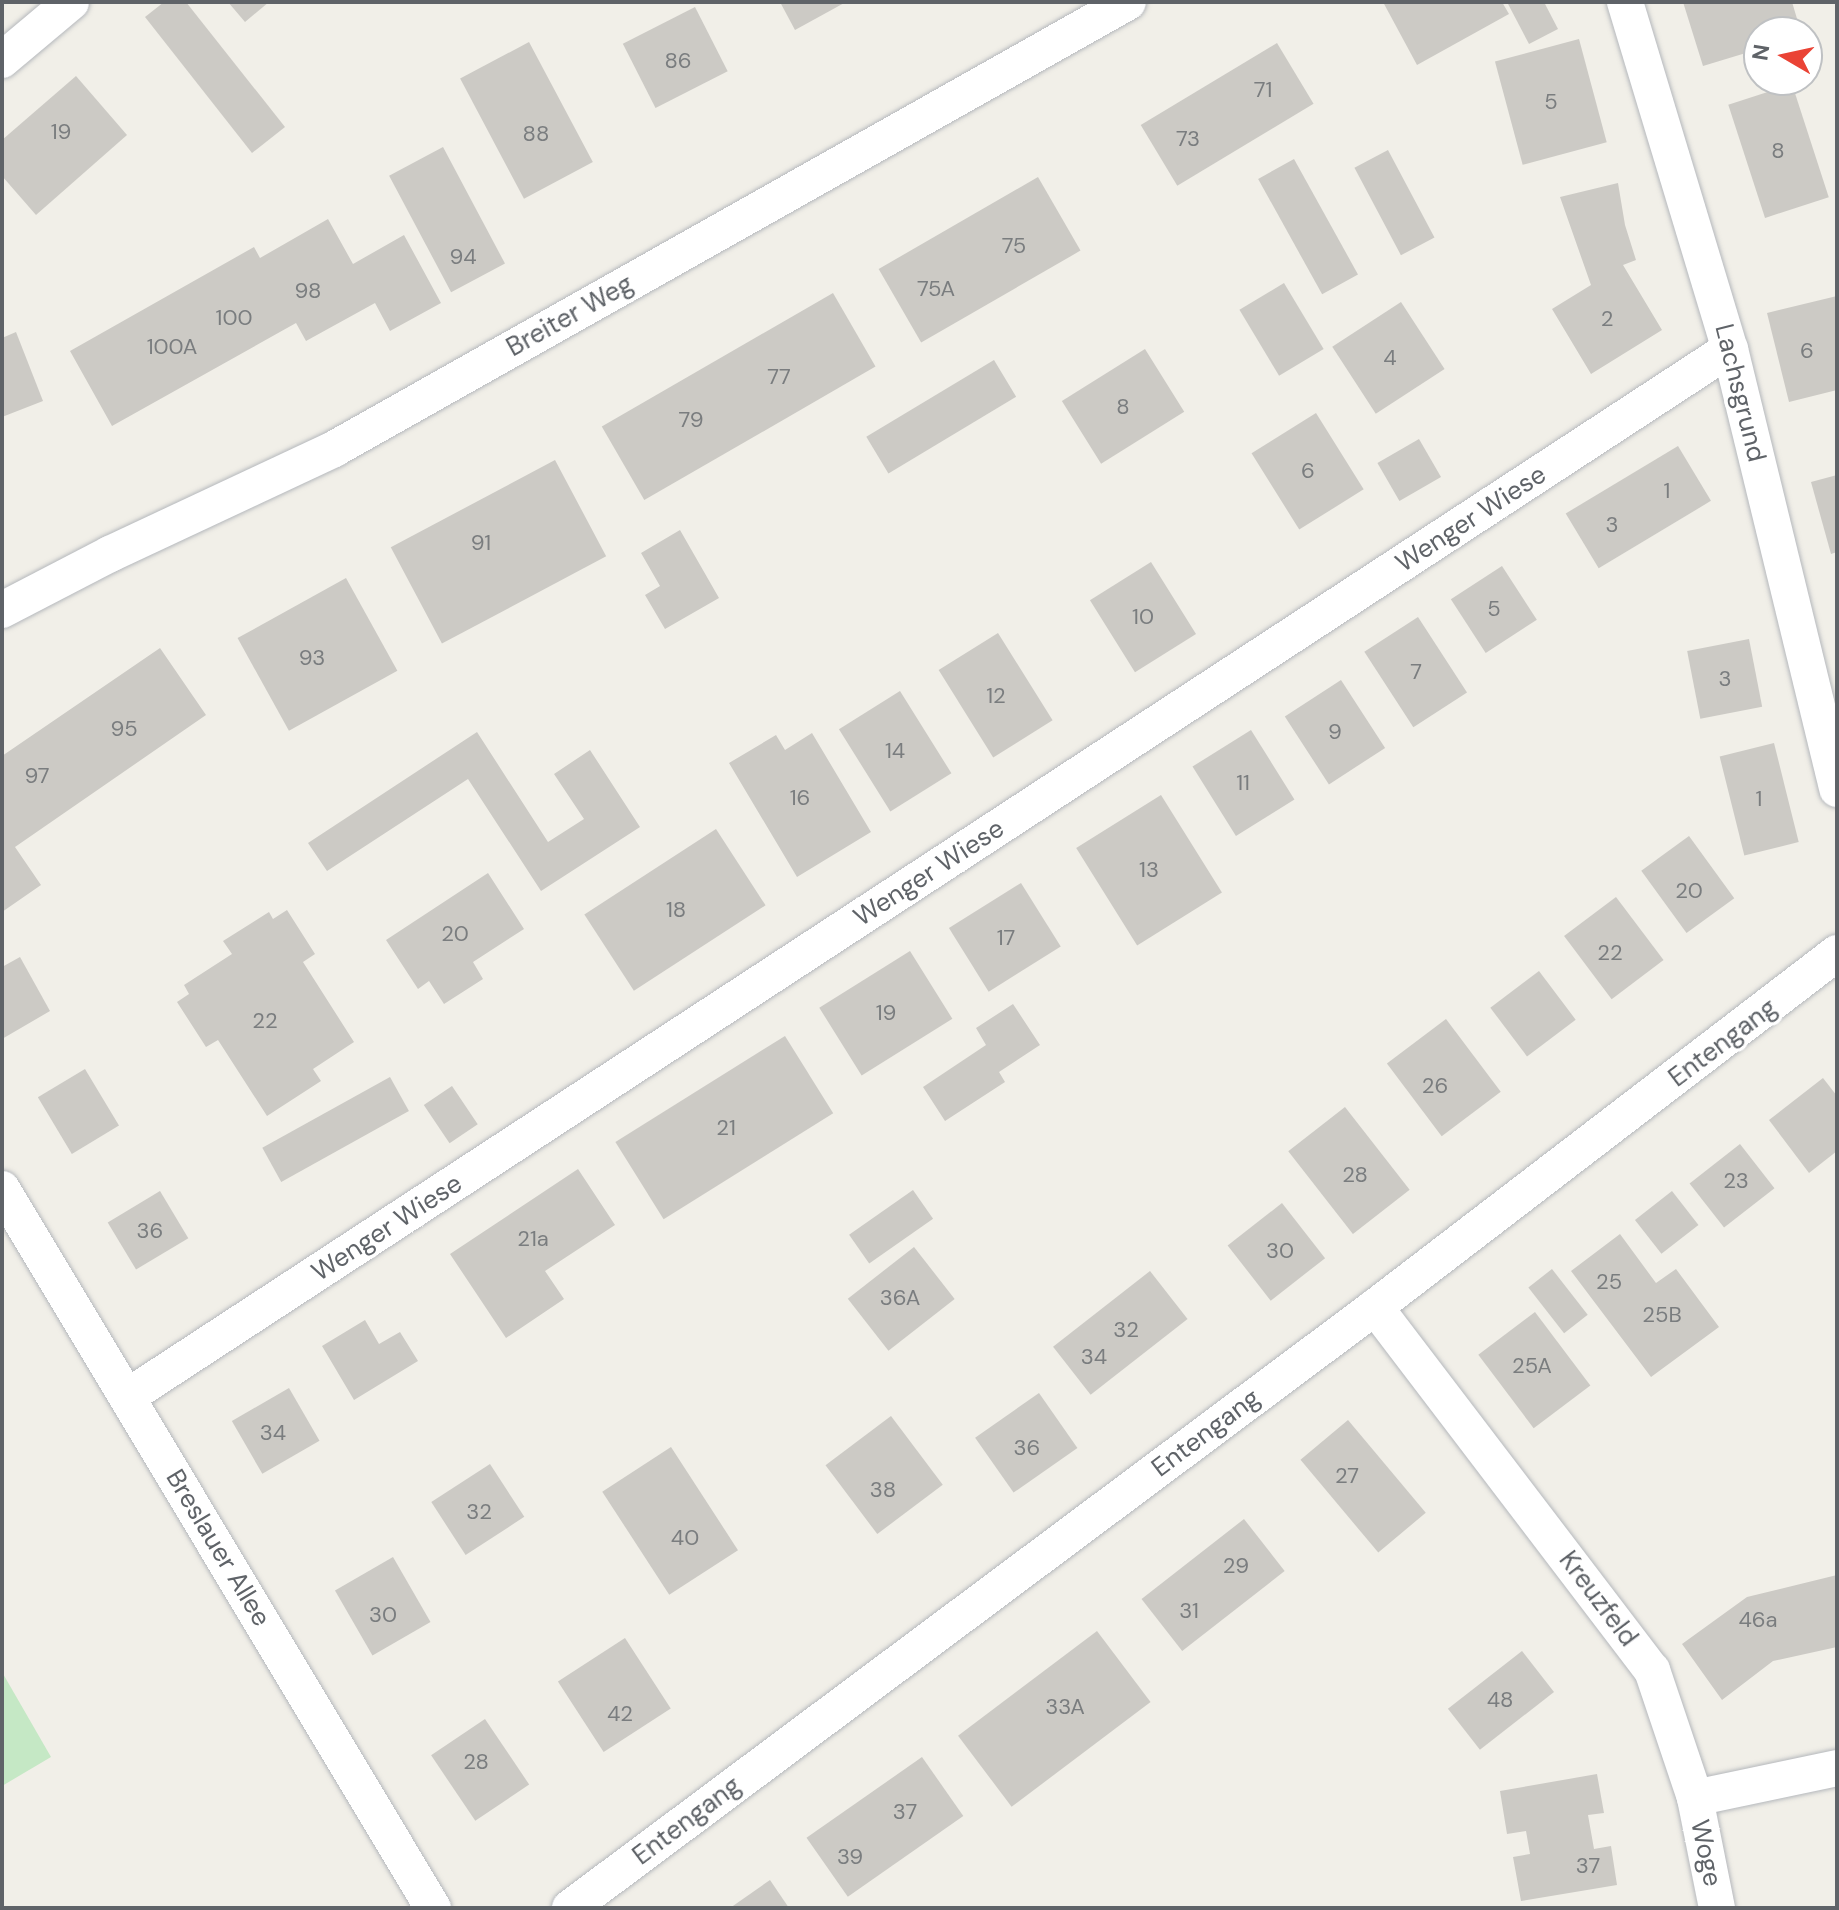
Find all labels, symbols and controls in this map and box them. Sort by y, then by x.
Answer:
north arrow [1743,16,1823,96]
text: N [1745,42,1776,63]
house number: 86 [664,48,692,74]
house number: 71 [1254,77,1272,103]
house number: 5 [1544,89,1558,115]
house number: 19 [51,119,71,145]
house number: 88 [523,121,549,147]
house number: 73 [1176,126,1200,152]
house number: 8 [1771,138,1785,164]
house number: 75 [1002,233,1026,259]
house number: 94 [449,244,477,270]
street label: Breiter Weg [501,268,639,364]
house number: 75A [917,276,955,302]
house number: 98 [295,278,321,304]
house number: 100 [216,305,252,331]
house number: 2 [1601,306,1613,332]
street label: Lachsgrund [1708,321,1772,465]
house number: 100A [147,334,197,360]
house number: 6 [1800,338,1814,364]
house number: 4 [1383,345,1397,371]
house number: 77 [767,364,791,390]
house number: 8 [1116,394,1130,420]
house number: 79 [679,407,703,433]
house number: 6 [1301,458,1315,484]
street label: Wenger Wiese [1390,459,1552,579]
house number: 1 [1664,478,1670,504]
house number: 3 [1605,512,1619,538]
house number: 91 [471,530,491,556]
house number: 5 [1487,596,1501,622]
house number: 10 [1132,604,1154,630]
house number: 93 [299,645,325,671]
house number: 7 [1410,659,1422,685]
house number: 3 [1718,666,1732,692]
house number: 12 [986,683,1006,709]
house number: 95 [110,716,138,742]
house number: 9 [1328,719,1342,745]
house number: 14 [885,738,905,764]
house number: 97 [25,763,49,789]
house number: 11 [1236,770,1250,796]
house number: 16 [790,785,810,811]
house number: 1 [1756,786,1762,812]
street label: Wenger Wiese [848,813,1010,933]
house number: 13 [1139,857,1159,883]
house number: 20 [1675,878,1703,904]
house number: 18 [666,897,686,923]
house number: 20 [441,921,469,947]
house number: 17 [997,925,1015,951]
house number: 22 [1597,940,1623,966]
street label: Entengang [1663,992,1783,1094]
house number: 19 [876,1000,896,1026]
house number: 22 [252,1008,278,1034]
house number: 26 [1422,1073,1448,1099]
house number: 21 [716,1115,736,1141]
house number: 28 [1342,1162,1368,1188]
street label: Wenger Wiese [306,1168,468,1288]
house number: 23 [1723,1168,1749,1194]
house number: 36 [137,1218,163,1244]
house number: 21a [517,1226,549,1252]
house number: 30 [1266,1238,1294,1264]
house number: 25 [1596,1269,1622,1295]
house number: 36A [880,1285,920,1311]
house number: 25B [1642,1302,1682,1328]
house number: 32 [1113,1317,1139,1343]
house number: 34 [1081,1344,1107,1370]
house number: 25A [1512,1353,1552,1379]
street label: Entengang [1146,1382,1266,1484]
house number: 34 [260,1420,286,1446]
house number: 36 [1014,1435,1040,1461]
house number: 27 [1335,1463,1359,1489]
street label: Breslauer Allee [159,1464,277,1632]
house number: 38 [870,1477,896,1503]
house number: 32 [466,1499,492,1525]
house number: 40 [671,1525,699,1551]
street label: Kreuzfeld [1552,1545,1644,1653]
house number: 29 [1223,1553,1249,1579]
house number: 31 [1179,1598,1199,1624]
house number: 30 [369,1602,397,1628]
house number: 46a [1738,1607,1778,1633]
house number: 48 [1487,1687,1513,1713]
house number: 33A [1045,1694,1085,1720]
house number: 42 [607,1701,633,1727]
house number: 28 [463,1749,489,1775]
street label: Entengang [627,1770,747,1872]
house number: 37 [893,1799,917,1825]
street label: Woge [1684,1817,1728,1889]
house number: 39 [837,1844,863,1870]
house number: 37 [1576,1853,1600,1879]

